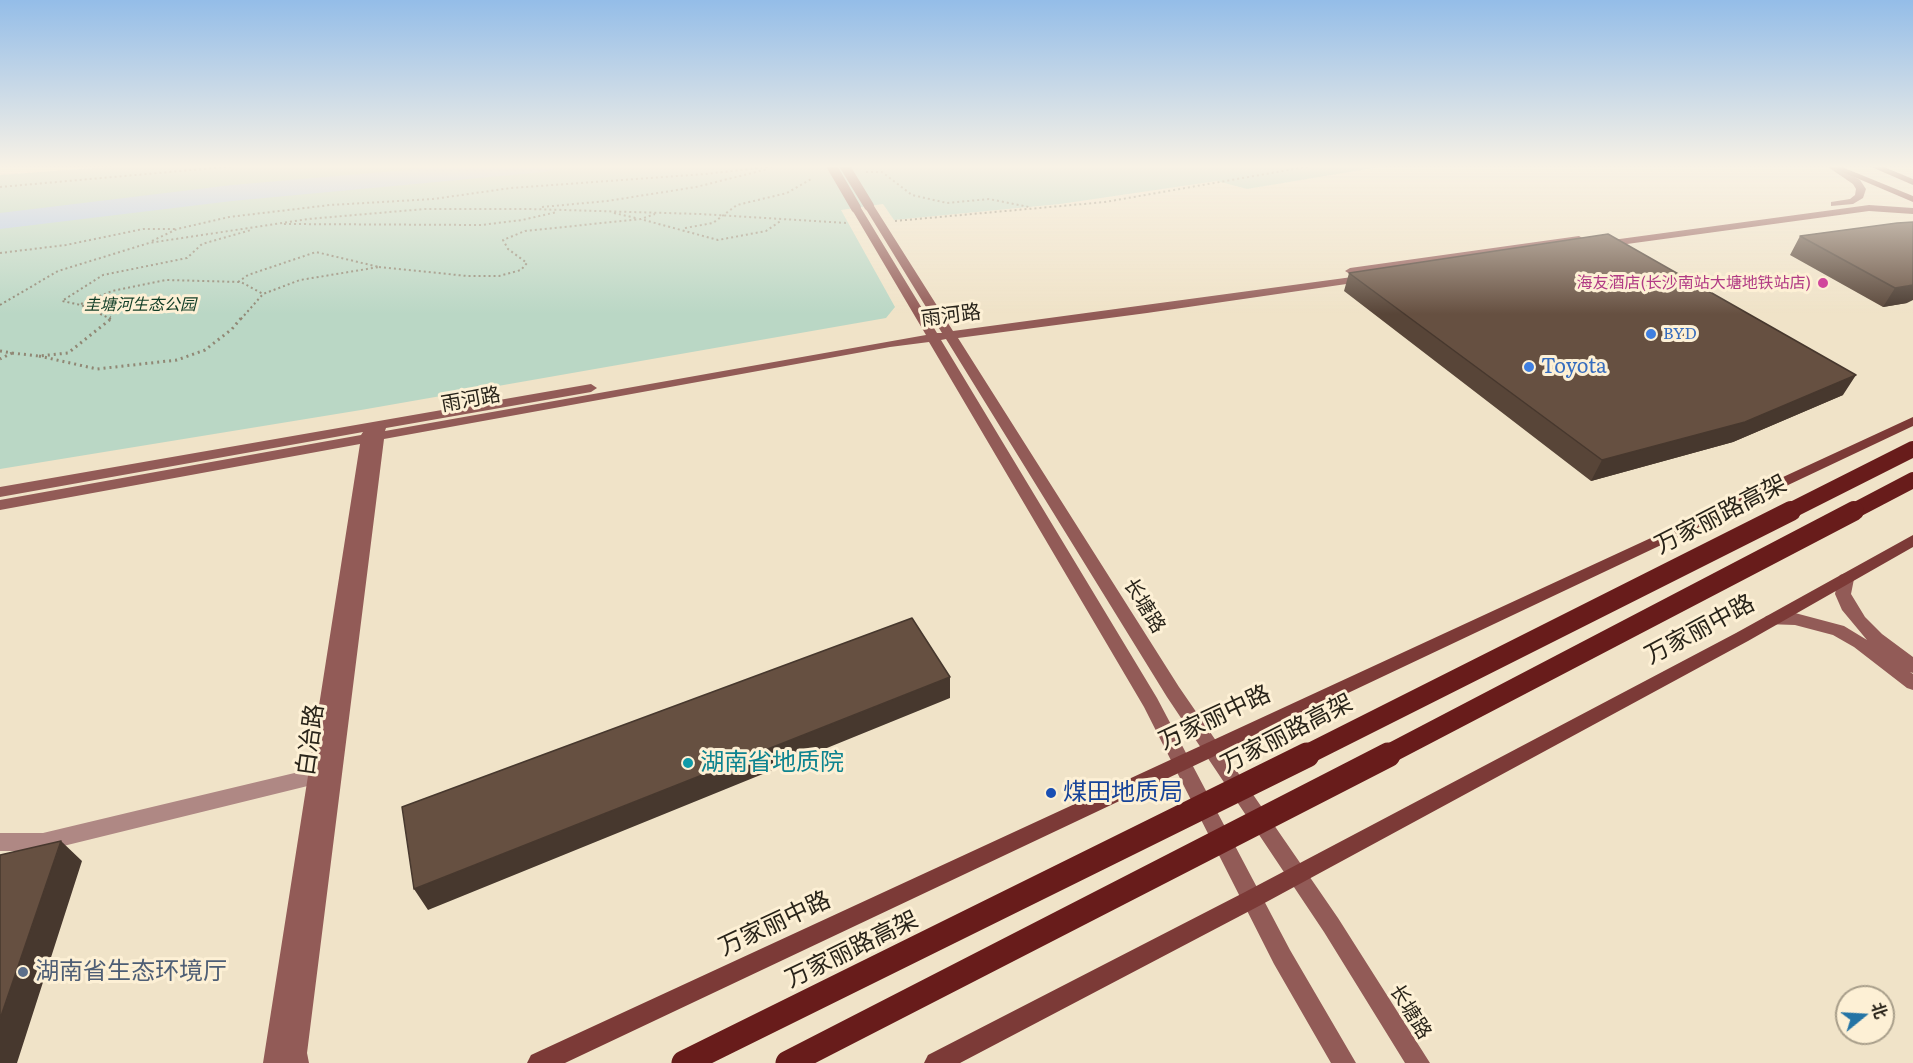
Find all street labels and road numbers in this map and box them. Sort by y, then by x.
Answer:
street label: 雨河路 [920,300,982,332]
street label: 雨河路 [439,383,503,417]
street label: 万家丽路高架 [1650,469,1792,561]
street label: 长塘路 [1118,574,1170,638]
street label: 万家丽中路 [1640,589,1760,671]
street label: 万家丽中路 [1155,680,1275,756]
street label: 万家丽路高架 [1216,688,1358,780]
street label: 白冶路 [292,702,330,778]
street label: 万家丽中路 [715,886,835,962]
street label: 万家丽路高架 [781,905,923,995]
street label: 长塘路 [1384,980,1436,1044]

